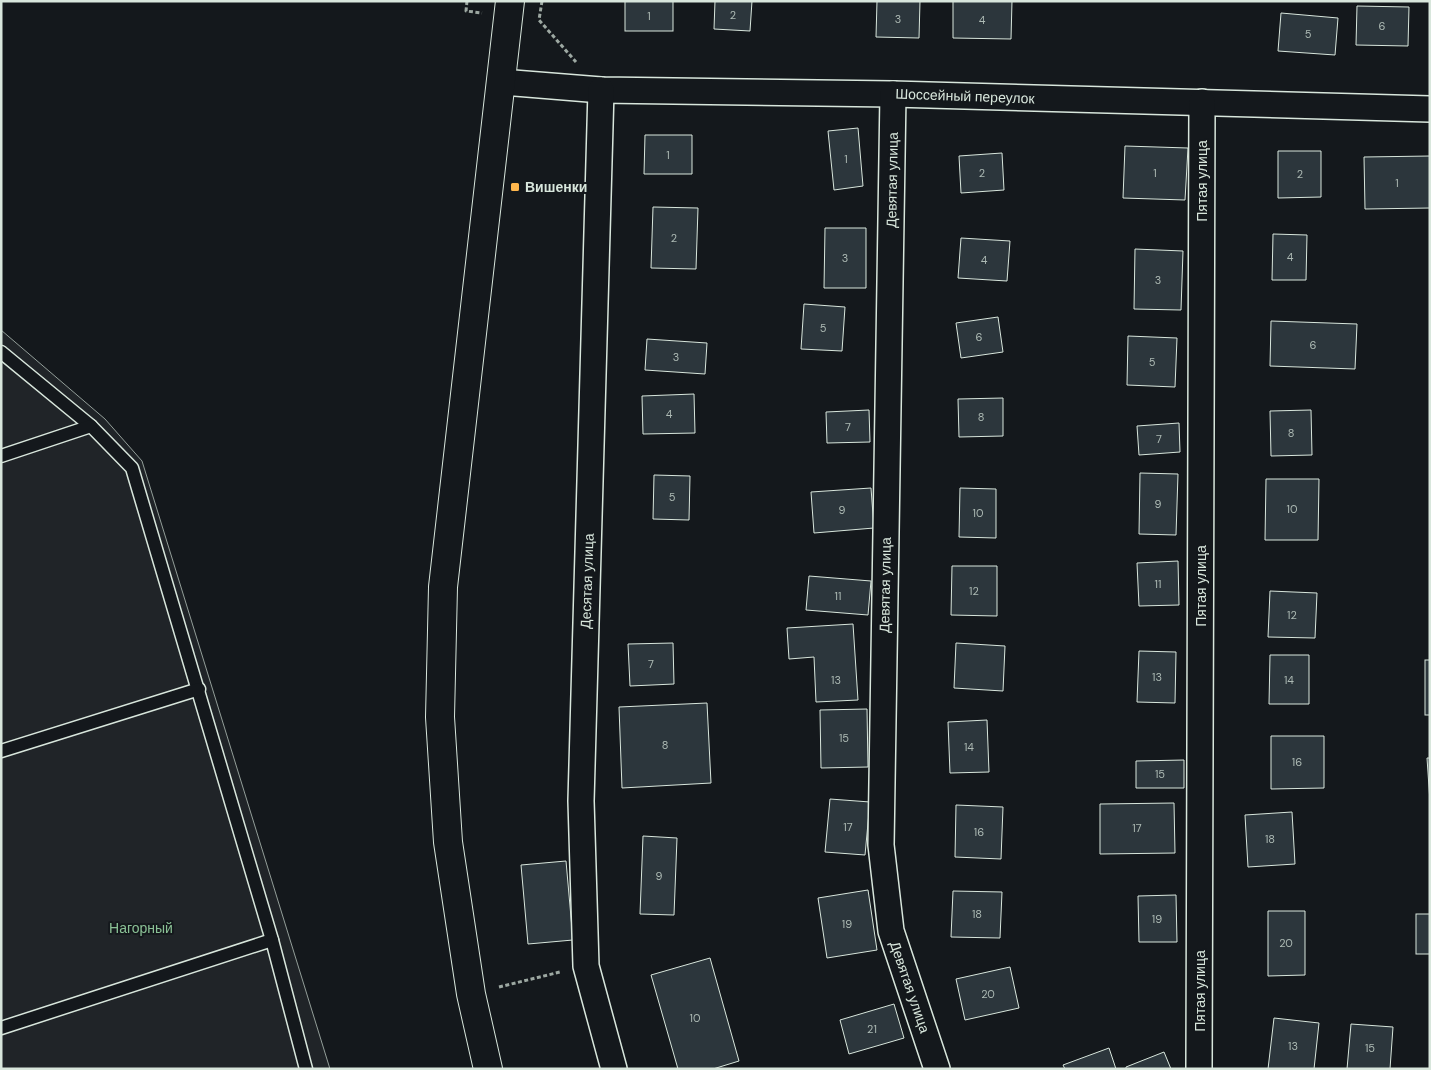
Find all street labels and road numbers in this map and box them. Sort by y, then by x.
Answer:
street label: Шоссейный переулок [895,85,1036,107]
street label: Девятая улица [882,132,902,228]
street label: Пятая улица [1193,140,1211,222]
street label: Десятая улица [576,533,598,629]
street label: Девятая улица [875,537,895,633]
street label: Пятая улица [1192,545,1210,627]
street label: Девятая улица [886,939,934,1035]
street label: Пятая улица [1191,950,1209,1032]

